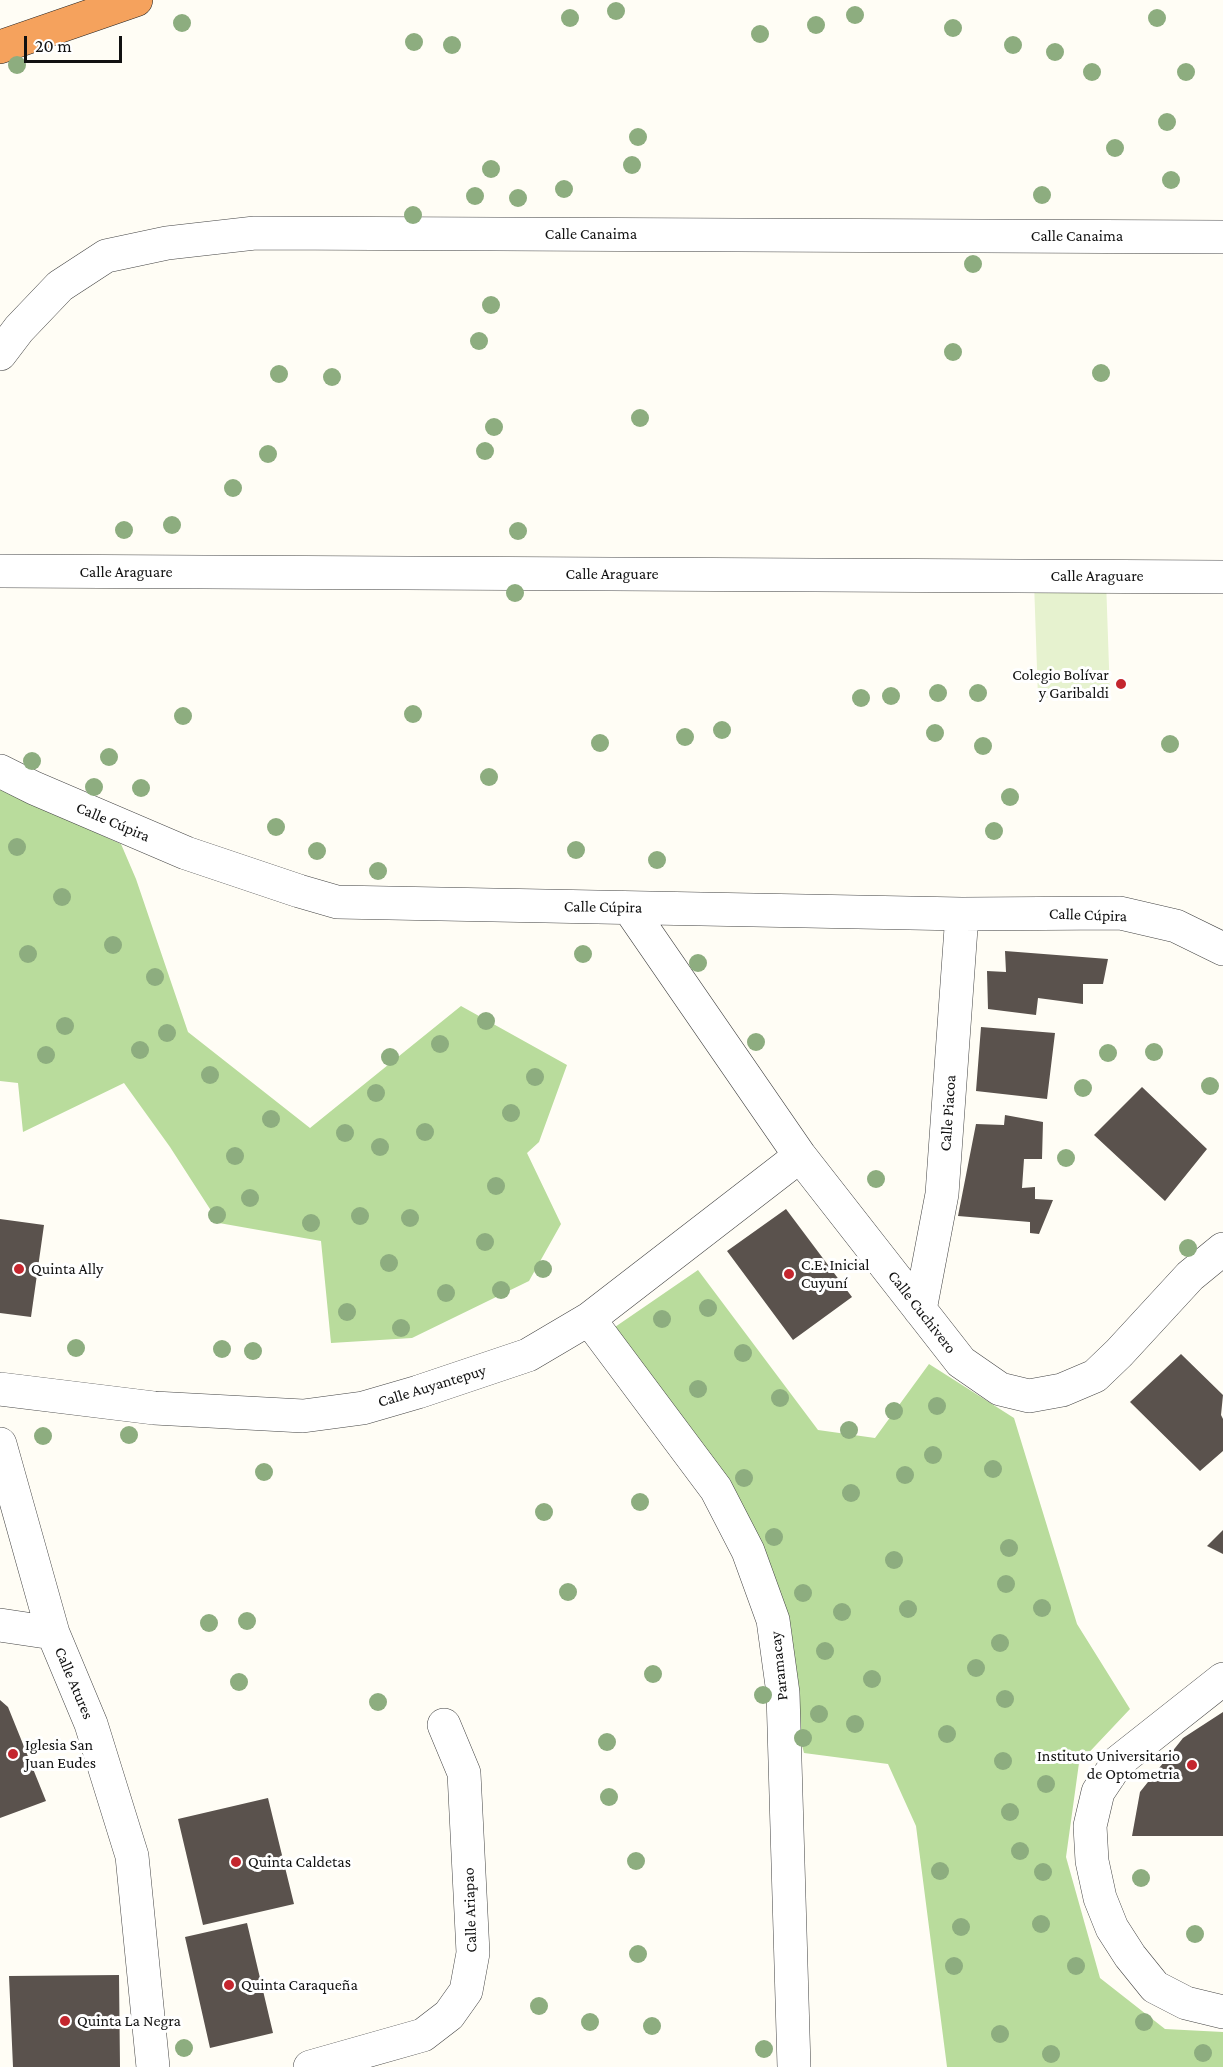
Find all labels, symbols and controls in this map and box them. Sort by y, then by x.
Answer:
scale bar [27,24,124,62]
text: 20 m [35,36,72,56]
street label: Calle Canaima [545,224,637,244]
street label: Calle Canaima [1031,226,1123,246]
street label: Calle Araguare [79,562,173,582]
street label: Calle Araguare [565,564,659,584]
street label: Calle Araguare [1050,566,1144,586]
place label: Colegio Bolívar y Garibaldi [1012,665,1109,703]
marker: Colegio Bolívar y Garibaldi [1114,677,1128,691]
street label: Calle Cúpira [73,798,153,846]
street label: Calle Cúpira [564,897,642,917]
street label: Calle Cúpira [1048,904,1128,926]
street label: Calle Piacoa [936,1074,960,1152]
place label: C.E. Inicial Cuyuní [801,1255,870,1293]
place label: Quinta Ally [31,1259,103,1279]
marker: Quinta Ally [12,1262,26,1276]
marker: C.E. Inicial Cuyuní [782,1267,796,1281]
street label: Calle Cuchivero [884,1267,960,1357]
street label: Calle Auyantepuy [375,1360,489,1412]
street label: Paramacay [766,1630,792,1702]
street label: Calle Atures [50,1644,98,1722]
place label: Iglesia San Juan Eudes [25,1735,96,1773]
place label: Instituto Universitario de Optometria [1037,1746,1180,1784]
marker: Iglesia San Juan Eudes [6,1747,20,1761]
marker: Instituto Universitario de Optometria [1185,1758,1199,1772]
place label: Quinta Caldetas [248,1852,351,1872]
marker: Quinta Caldetas [229,1855,243,1869]
street label: Calle Ariapao [459,1867,481,1953]
place label: Quinta Caraqueña [241,1975,358,1995]
marker: Quinta Caraqueña [222,1978,236,1992]
place label: Quinta La Negra [77,2011,181,2031]
marker: Quinta La Negra [58,2014,72,2028]

